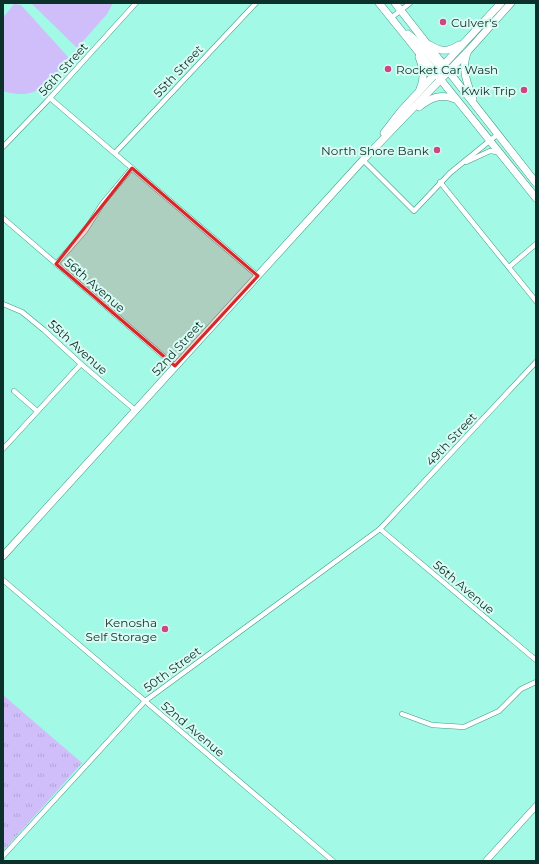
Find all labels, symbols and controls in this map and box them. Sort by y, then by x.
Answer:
place label: Culver's [451,15,497,30]
marker: Culver's [438,17,448,27]
street label: 56th Street [35,39,91,99]
street label: 55th Street [150,42,206,100]
place label: Rocket Car Wash [396,62,498,77]
marker: Rocket Car Wash [383,64,393,74]
place label: Kwik Trip [461,83,516,98]
marker: Kwik Trip [519,85,529,95]
place label: North Shore Bank [321,143,430,158]
marker: North Shore Bank [432,145,442,155]
street label: 56th Avenue [62,255,128,315]
street label: 55th Avenue [45,316,111,378]
street label: 52nd Street [148,317,206,379]
street label: 49th Street [422,409,480,469]
street label: 56th Avenue [430,557,498,617]
place label: Kenosha Self Storage [86,615,157,644]
marker: Kenosha Self Storage [160,624,170,634]
street label: 50th Street [140,643,204,695]
street label: 52nd Avenue [158,698,228,760]

